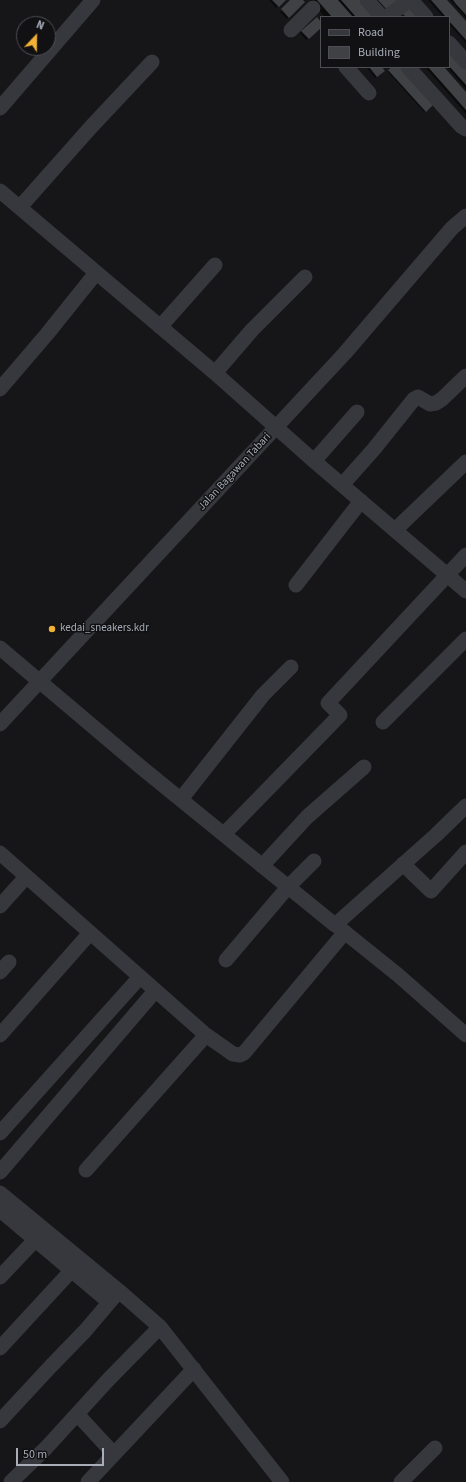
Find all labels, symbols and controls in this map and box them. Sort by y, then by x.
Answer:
north arrow [16,16,56,56]
legend [320,16,450,68]
text: N [34,17,47,34]
text: Road [358,24,384,41]
text: Building [358,44,400,61]
street label: Jalan Bagawan Tabari [196,431,274,513]
place label: kedai_sneakers.kdr [60,622,149,636]
marker: kedai_sneakers.kdr [47,624,57,634]
scale bar [18,1440,106,1466]
text: 50 m [23,1446,47,1463]

